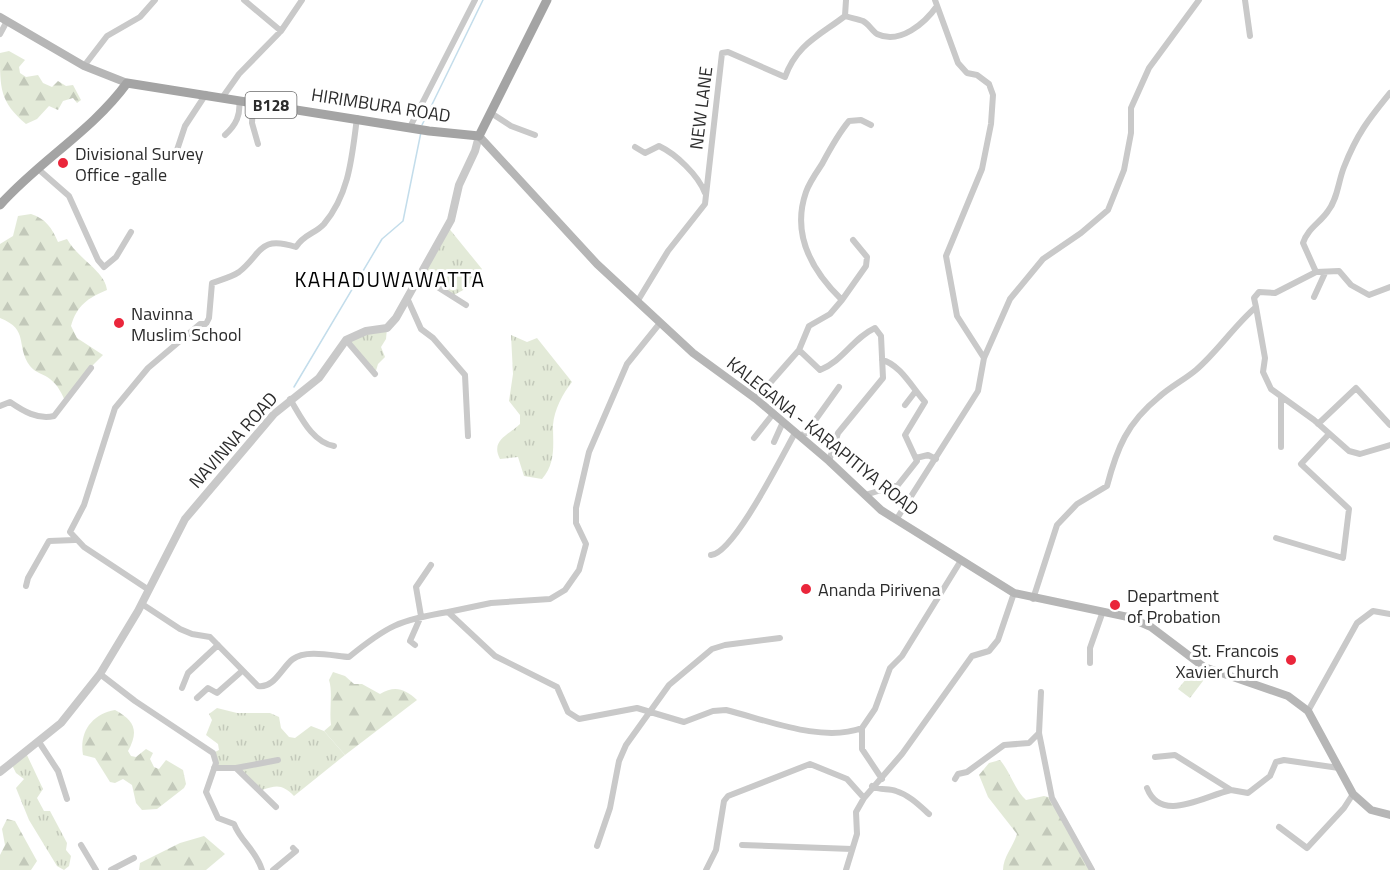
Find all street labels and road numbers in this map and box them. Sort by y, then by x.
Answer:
street label: NEW LANE [683,65,719,151]
street label: HIRIMBURA ROAD [309,81,453,129]
road number: B128 [246,92,296,118]
street label: KALEGANA - KARAPITIYA ROAD [721,350,925,522]
street label: NAVINNA ROAD [182,386,284,494]

